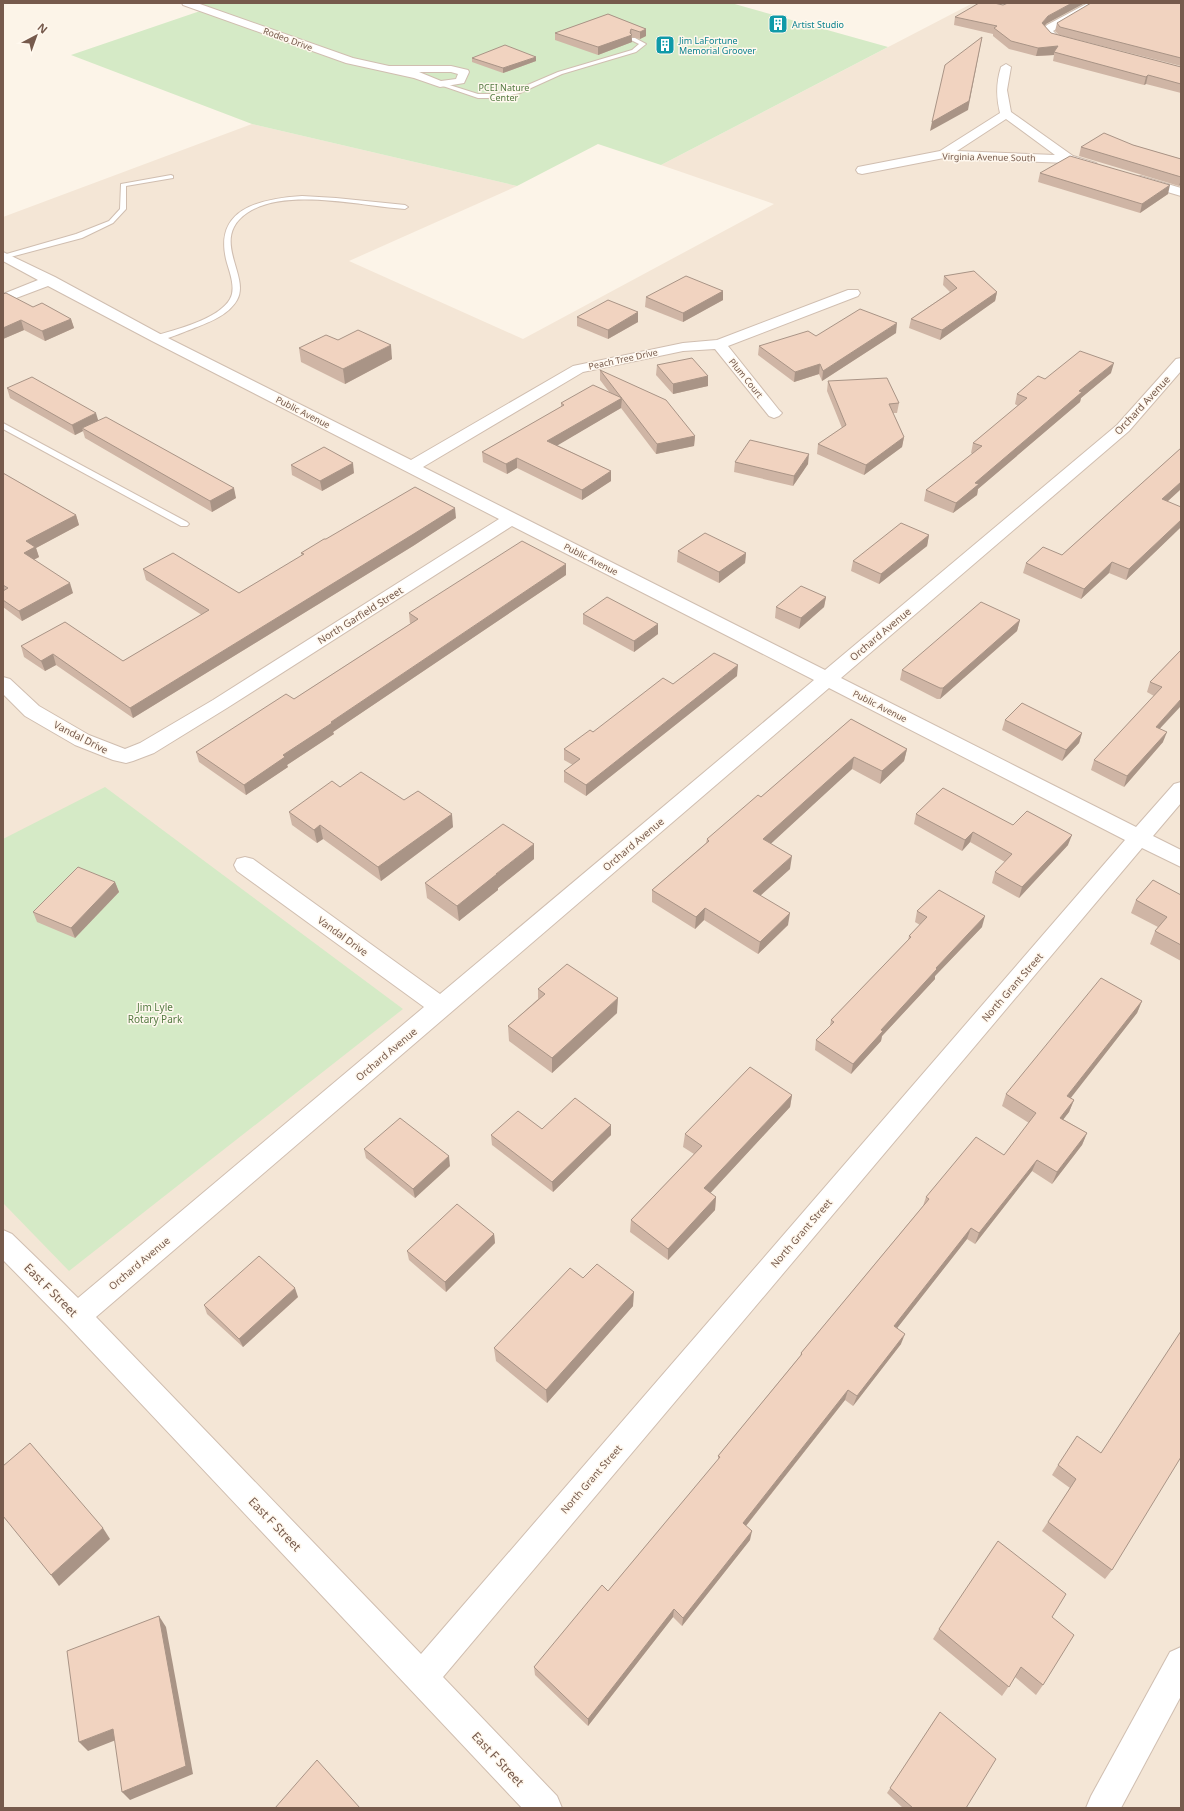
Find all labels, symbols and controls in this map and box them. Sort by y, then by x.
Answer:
building icon: Artist Studio [767,13,789,35]
north arrow [16,16,56,56]
place label: Artist Studio [792,18,844,31]
text: N [35,19,51,37]
street label: Rodeo Drive [261,24,315,54]
building icon: Jim LaFortune Memorial Groover [654,34,676,56]
place label: Jim LaFortune Memorial Groover [678,34,756,57]
park label: PCEI Nature Center [479,81,529,104]
street label: Virginia Avenue South [942,150,1036,164]
street label: Peach Tree Drive [587,345,659,373]
street label: Plum Court [726,355,767,401]
street label: Orchard Avenue [1111,372,1173,438]
street label: Public Avenue [274,393,332,431]
street label: Public Avenue [562,540,620,578]
street label: North Garfield Street [315,583,406,647]
street label: Orchard Avenue [846,604,914,664]
street label: Public Avenue [851,687,909,725]
street label: Vandal Drive [51,717,111,757]
street label: Orchard Avenue [599,814,667,874]
street label: Vandal Drive [315,913,371,959]
street label: North Grant Street [978,949,1046,1025]
park label: Jim Lyle Rotary Park [128,1000,183,1026]
street label: Orchard Avenue [352,1024,420,1084]
street label: North Grant Street [767,1195,835,1271]
street label: Orchard Avenue [105,1233,173,1293]
street label: East F Street [20,1259,82,1321]
street label: North Grant Street [557,1441,625,1517]
street label: East F Street [245,1493,306,1555]
street label: East F Street [468,1728,528,1791]

